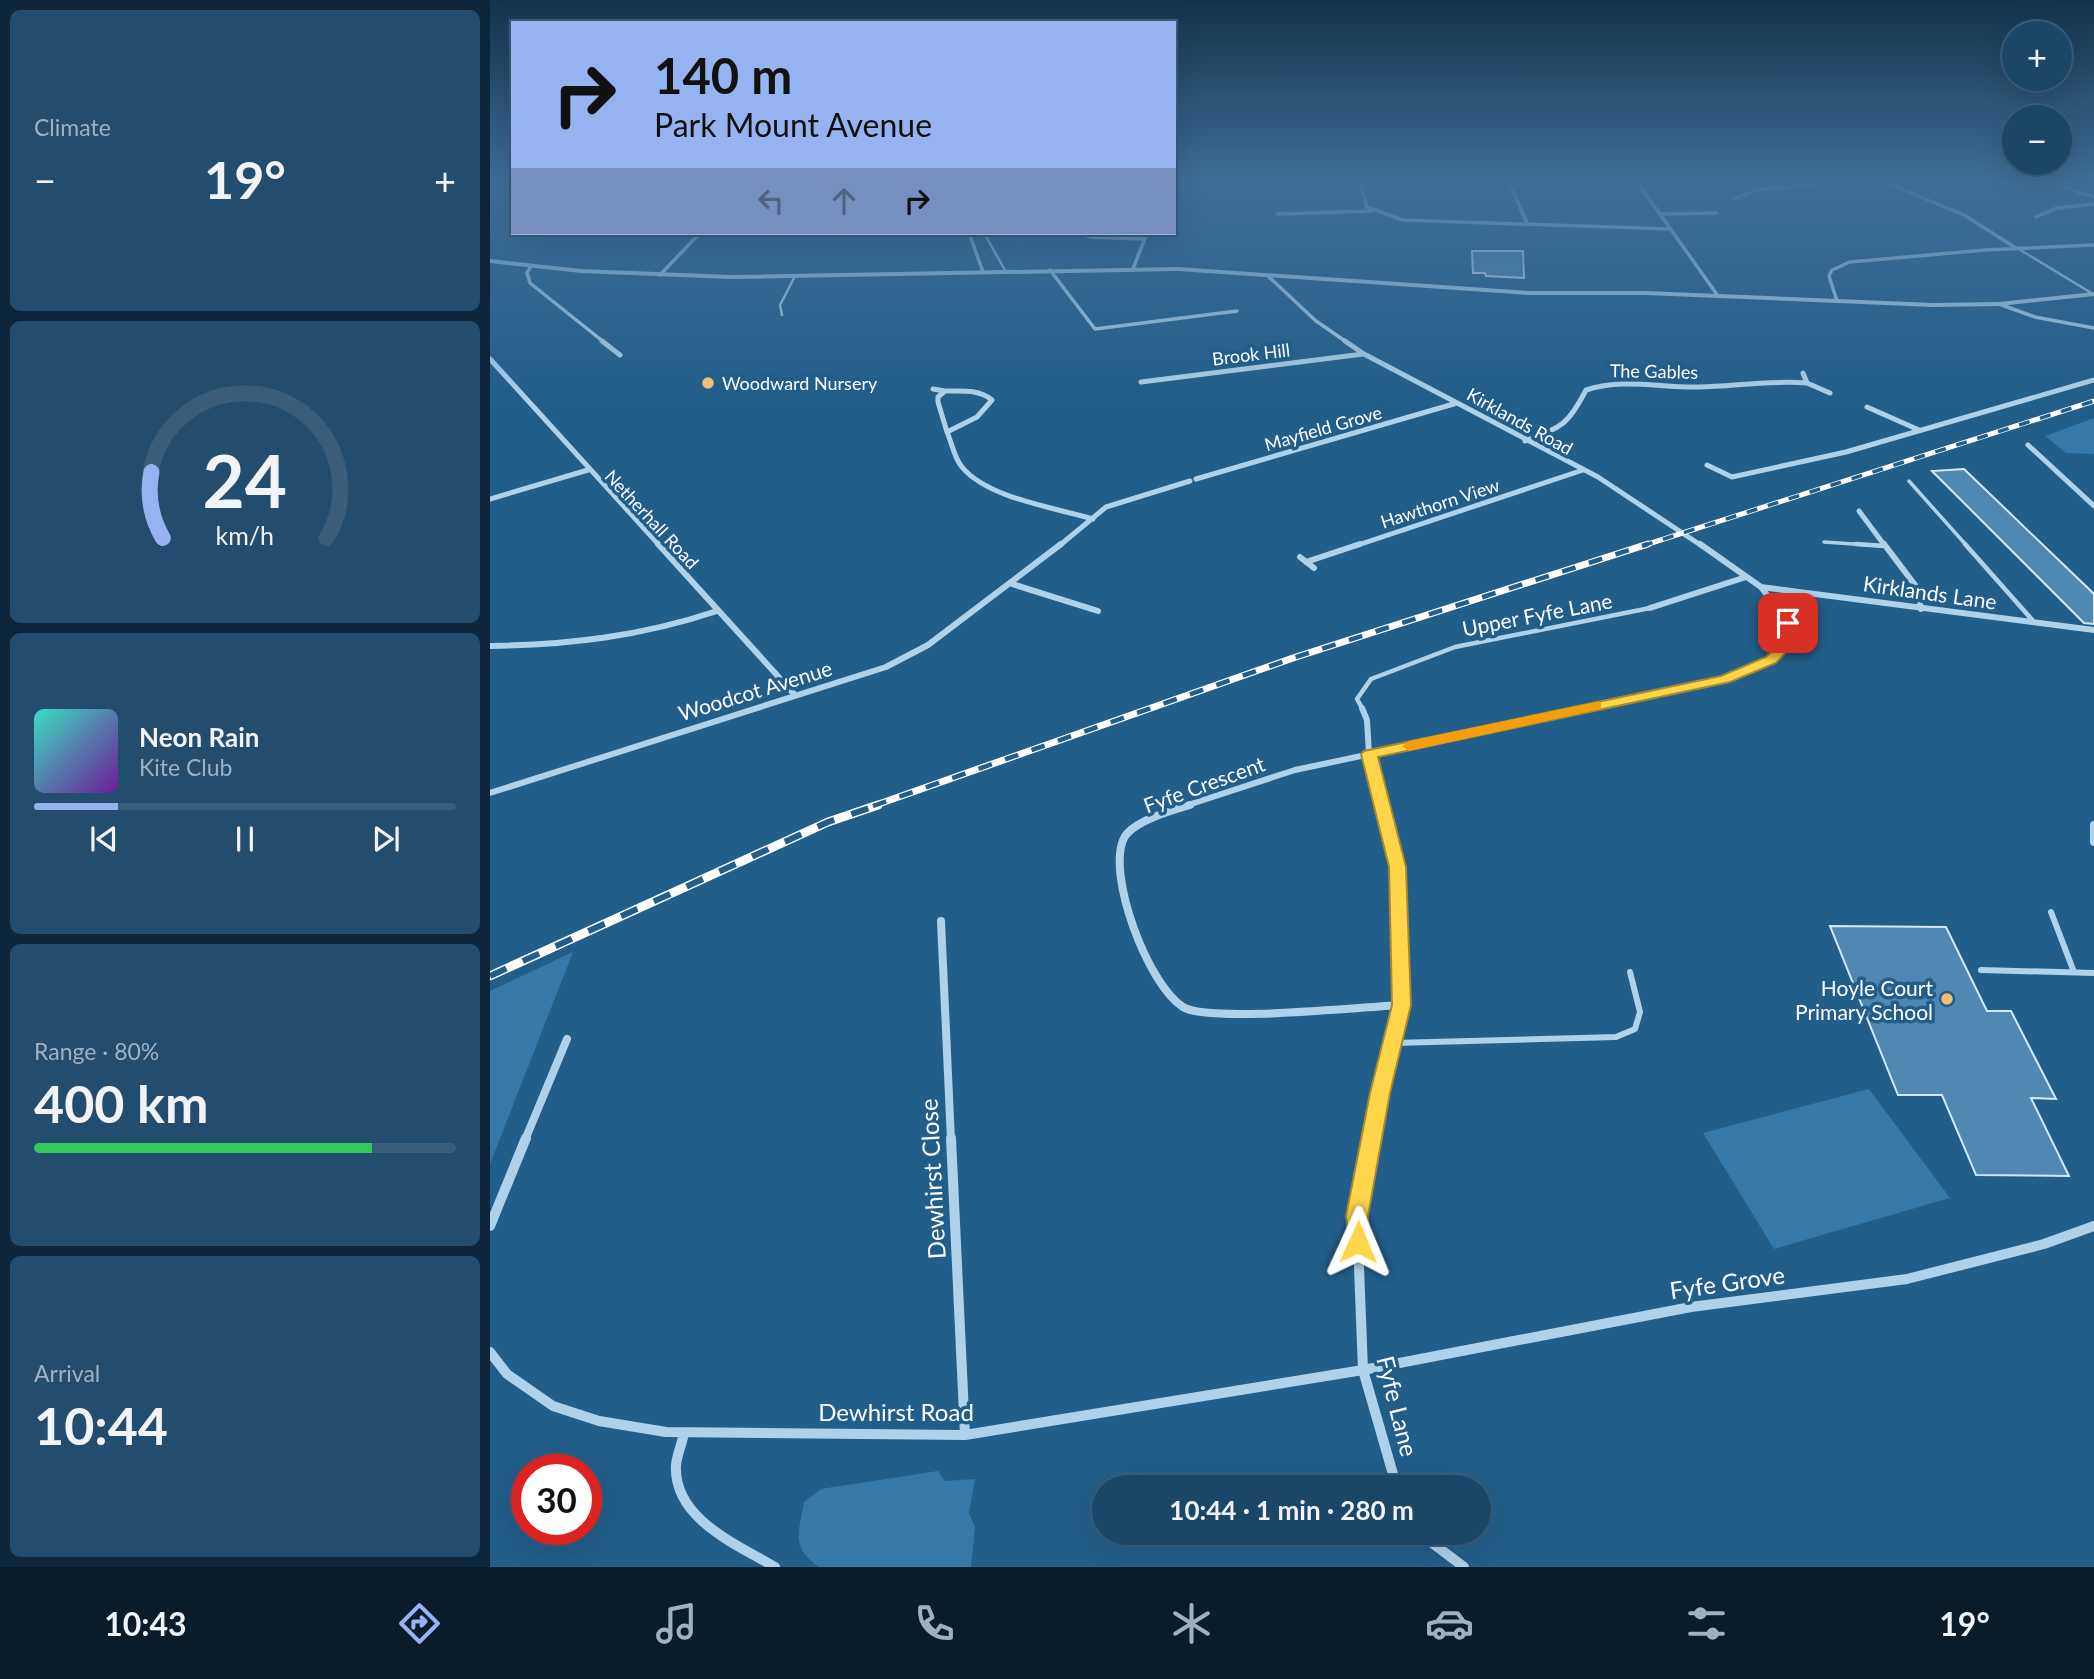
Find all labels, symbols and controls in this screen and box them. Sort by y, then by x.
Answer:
map controls [2002,21,2072,175]
button: + [2002,21,2072,91]
text: 140 m [654,46,792,104]
icon: right [539,49,630,140]
text: Park Mount Avenue [654,105,932,144]
button: − [2002,105,2072,175]
text: Climate [34,113,111,141]
text: 19° [204,148,286,210]
text: − [34,157,56,203]
text: + [434,157,456,203]
icon: left [752,182,790,220]
icon: ahead [825,182,863,220]
icon: right [898,182,936,220]
street label: Brook Hill [1211,338,1291,370]
street label: The Gables [1610,359,1699,383]
place label: Woodward Nursery [722,372,878,394]
marker: Woodward Nursery [700,375,716,391]
street label: Kirklands Road [1463,383,1577,459]
street label: Mayfield Grove [1262,401,1384,455]
text: 24 [203,437,287,525]
street label: Netherhall Road [600,465,704,573]
street label: Hawthorn View [1378,473,1502,533]
text: km/h [216,520,274,550]
street label: Kirklands Lane [1862,570,1998,614]
street label: Upper Fyfe Lane [1460,587,1614,641]
pin [1758,593,1818,653]
icon: arrive [1769,604,1807,642]
street label: Woodcot Avenue [675,655,835,725]
text: Neon Rain [139,721,259,753]
street label: Fyfe Crescent [1140,750,1268,818]
text: Kite Club [139,753,232,781]
icon: previous [85,820,123,858]
icon: pause [226,820,264,858]
icon: next [367,820,405,858]
place label: Hoyle Court Primary School [1795,975,1933,1024]
marker: Hoyle Court Primary School [1939,991,1955,1007]
text: Range · 80% [34,1037,159,1065]
text: 400 km [34,1072,208,1134]
street label: Dewhirst Close [913,1098,951,1260]
position arrow [1321,1205,1395,1279]
street label: Fyfe Grove [1668,1260,1786,1304]
street label: Fyfe Lane [1372,1353,1424,1459]
text: Arrival [34,1359,100,1387]
text: 10:44 [34,1394,168,1456]
street label: Dewhirst Road [818,1397,974,1426]
speed limit sign: 30 [511,1454,602,1545]
text: 10:44 · 1 min · 280 m [1169,1494,1414,1526]
icon: directions [395,1599,444,1648]
icon: music [652,1599,701,1648]
icon: phone [910,1599,959,1648]
icon: climate [1167,1599,1216,1648]
icon: car [1425,1599,1474,1648]
icon: filters [1682,1599,1731,1648]
text: 10:43 [104,1604,187,1643]
text: 19° [1939,1604,1990,1643]

